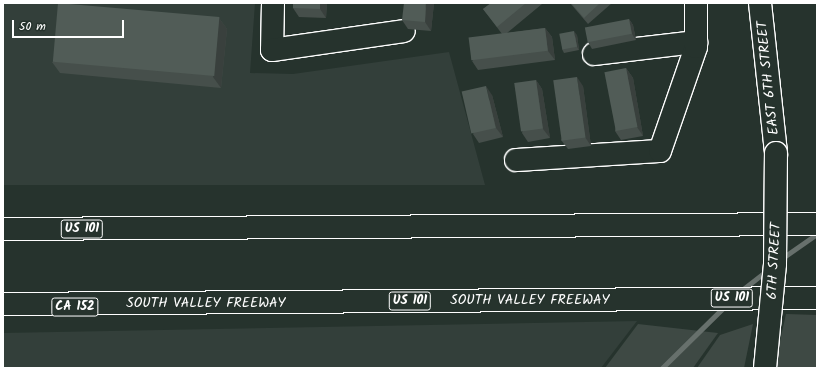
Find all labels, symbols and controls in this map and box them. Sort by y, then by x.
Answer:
scale bar [14,12,126,38]
text: 50 m [19,17,46,36]
street label: EAST 6TH STREET [754,20,782,136]
road number: US 101 [60,218,104,240]
street label: 6TH STREET [764,222,784,300]
road number: US 101 [710,287,754,309]
road number: US 101 [388,290,432,312]
street label: SOUTH VALLEY FREEWAY [450,292,610,308]
street label: SOUTH VALLEY FREEWAY [126,295,286,311]
road number: CA 152 [51,296,99,318]

